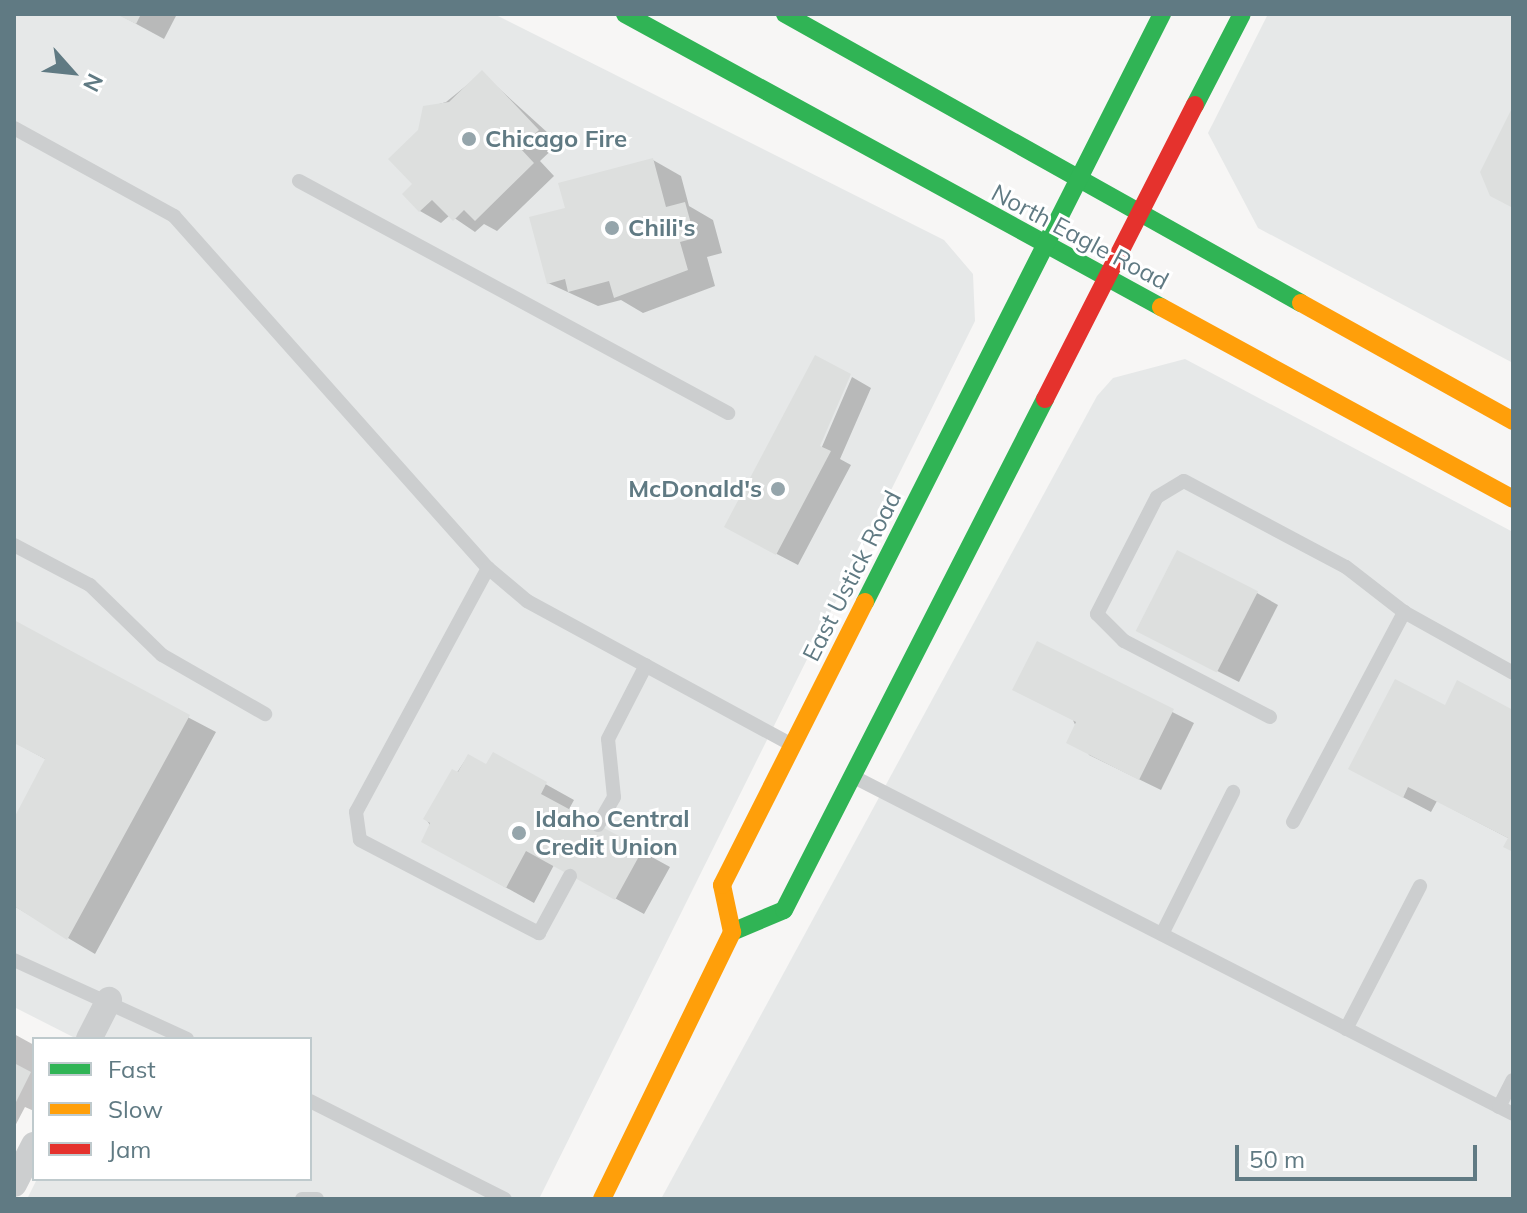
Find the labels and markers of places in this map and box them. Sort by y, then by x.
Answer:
place label: Chicago Fire [485,125,627,153]
marker: Chicago Fire [460,130,478,148]
place label: Chili's [628,214,696,242]
marker: Chili's [603,219,621,237]
place label: McDonald's [628,475,762,503]
marker: McDonald's [769,480,787,498]
place label: Idaho Central Credit Union [535,805,690,861]
marker: Idaho Central Credit Union [510,824,528,842]

